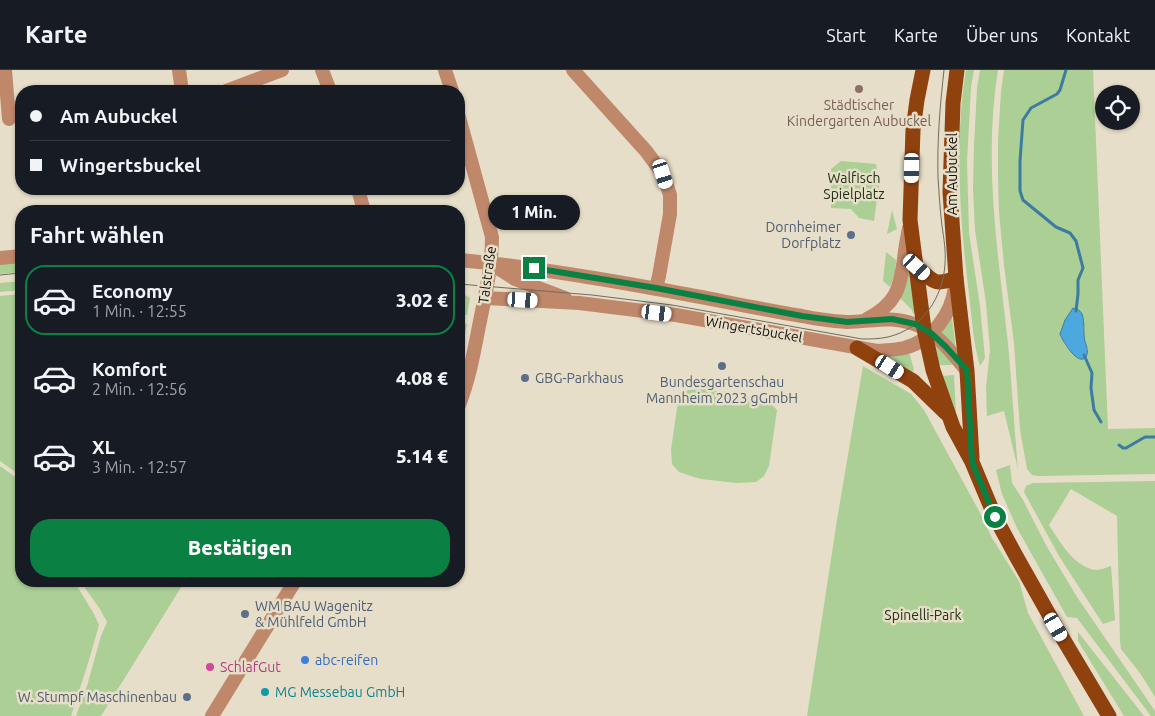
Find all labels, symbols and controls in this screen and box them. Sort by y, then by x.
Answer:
text: Karte [25,21,87,48]
text: Start [826,25,866,45]
text: Karte [894,25,938,45]
text: Über uns [966,25,1038,45]
text: Kontakt [1066,25,1130,45]
marker: Städtischer Kindergarten Aubuckel [853,83,865,95]
map controls [1095,85,1140,130]
button: locate [1095,85,1140,130]
place label: Städtischer Kindergarten Aubuckel [787,97,932,129]
text: Am Aubuckel [60,105,177,127]
street label: Am Aubuckel [944,132,960,215]
car [904,153,919,183]
text: Wingertsbuckel [60,154,201,176]
car [651,157,674,191]
park label: Walfisch Spielplatz [823,170,885,202]
callout: 1 Min. [488,196,580,230]
text: 1 Min. [511,203,557,221]
place label: Dornheimer Dorfplatz [765,219,842,251]
text: Fahrt wählen [30,222,164,247]
marker: Dornheimer Dorfplatz [845,229,857,241]
street label: Talstraße [475,245,499,305]
car [900,251,933,283]
route end [523,257,545,279]
icon: car [32,278,77,323]
text: Economy [92,280,173,302]
text: 3.02 € [396,289,448,311]
car [507,292,538,308]
text: 1 Min. · 12:55 [92,302,187,320]
car [641,304,672,322]
street label: Wingertsbuckel [704,313,804,345]
car [873,353,906,381]
icon: car [32,356,77,401]
text: Komfort [92,358,167,380]
marker: Bundesgartenschau Mannheim 2023 gGmbH [716,360,728,372]
text: 4.08 € [396,367,448,389]
place label: GBG-Parkhaus [535,370,624,386]
marker: GBG-Parkhaus [519,372,531,384]
place label: Bundesgartenschau Mannheim 2023 gGmbH [646,374,798,406]
text: 2 Min. · 12:56 [92,380,187,398]
icon: car [32,434,77,479]
text: XL [92,436,115,458]
text: 5.14 € [396,445,448,467]
text: 3 Min. · 12:57 [92,458,187,476]
route start [984,506,1006,528]
button: Bestätigen [30,519,450,577]
place label: WM BAU Wagenitz & Mühlfeld GmbH [255,598,373,630]
park label: Spinelli-Park [884,607,962,623]
marker: WM BAU Wagenitz & Mühlfeld GmbH [239,608,251,620]
car [1042,610,1069,644]
place label: abc-reifen [315,652,378,668]
marker: abc-reifen [299,654,311,666]
place label: SchlafGut [220,659,281,675]
marker: SchlafGut [204,661,216,673]
place label: MG Messebau GmbH [275,684,405,700]
marker: MG Messebau GmbH [259,686,271,698]
place label: W. Stumpf Maschinenbau [18,689,177,705]
marker: W. Stumpf Maschinenbau [181,691,193,703]

